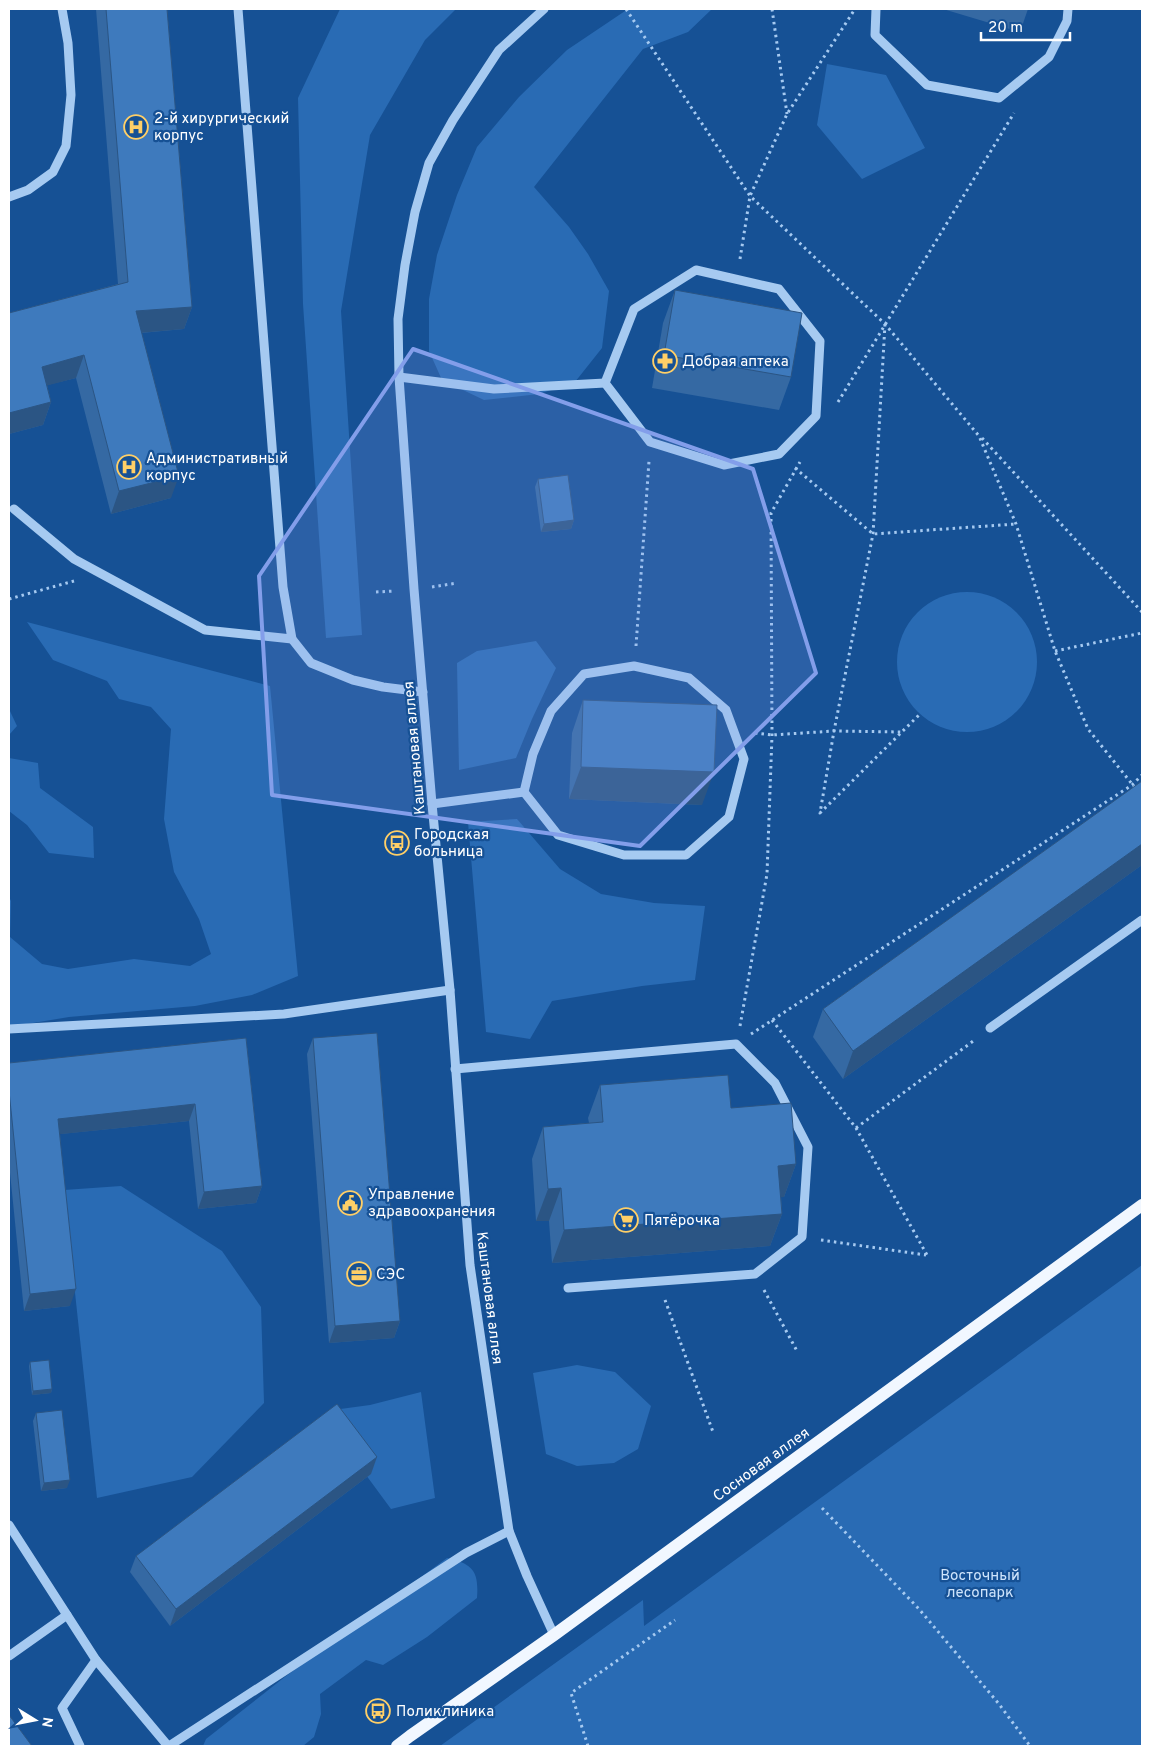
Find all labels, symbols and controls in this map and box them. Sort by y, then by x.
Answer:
scale bar [981,10,1070,42]
text: 20 m [988,19,1023,38]
place label: 2-й хирургический корпус [154,110,289,146]
hospital icon: 2-й хирургический корпус [123,114,149,140]
pharmacy icon: Добрая аптека [652,348,678,374]
place label: Добрая аптека [682,353,789,372]
place label: Административный корпус [146,450,288,486]
hospital icon: Административный корпус [116,454,142,480]
street label: Каштановая аллея [400,680,431,815]
place label: Городская больница [414,826,489,862]
bus stop icon: Городская больница [384,830,410,856]
place label: Управление здравоохранения [368,1186,495,1222]
public building icon: Управление здравоохранения [337,1190,363,1216]
supermarket icon: Пятёрочка [613,1207,639,1233]
place label: Пятёрочка [644,1212,720,1231]
street label: Каштановая аллея [471,1231,506,1366]
office icon: СЭС [346,1261,372,1287]
place label: СЭС [376,1266,405,1285]
street label: Сосновая аллея [710,1424,814,1507]
park label: Восточный лесопарк [940,1567,1020,1603]
north arrow [10,1695,60,1745]
bus stop icon: Поликлиника [365,1698,391,1724]
place label: Поликлиника [396,1703,494,1722]
text: N [37,1716,56,1728]

